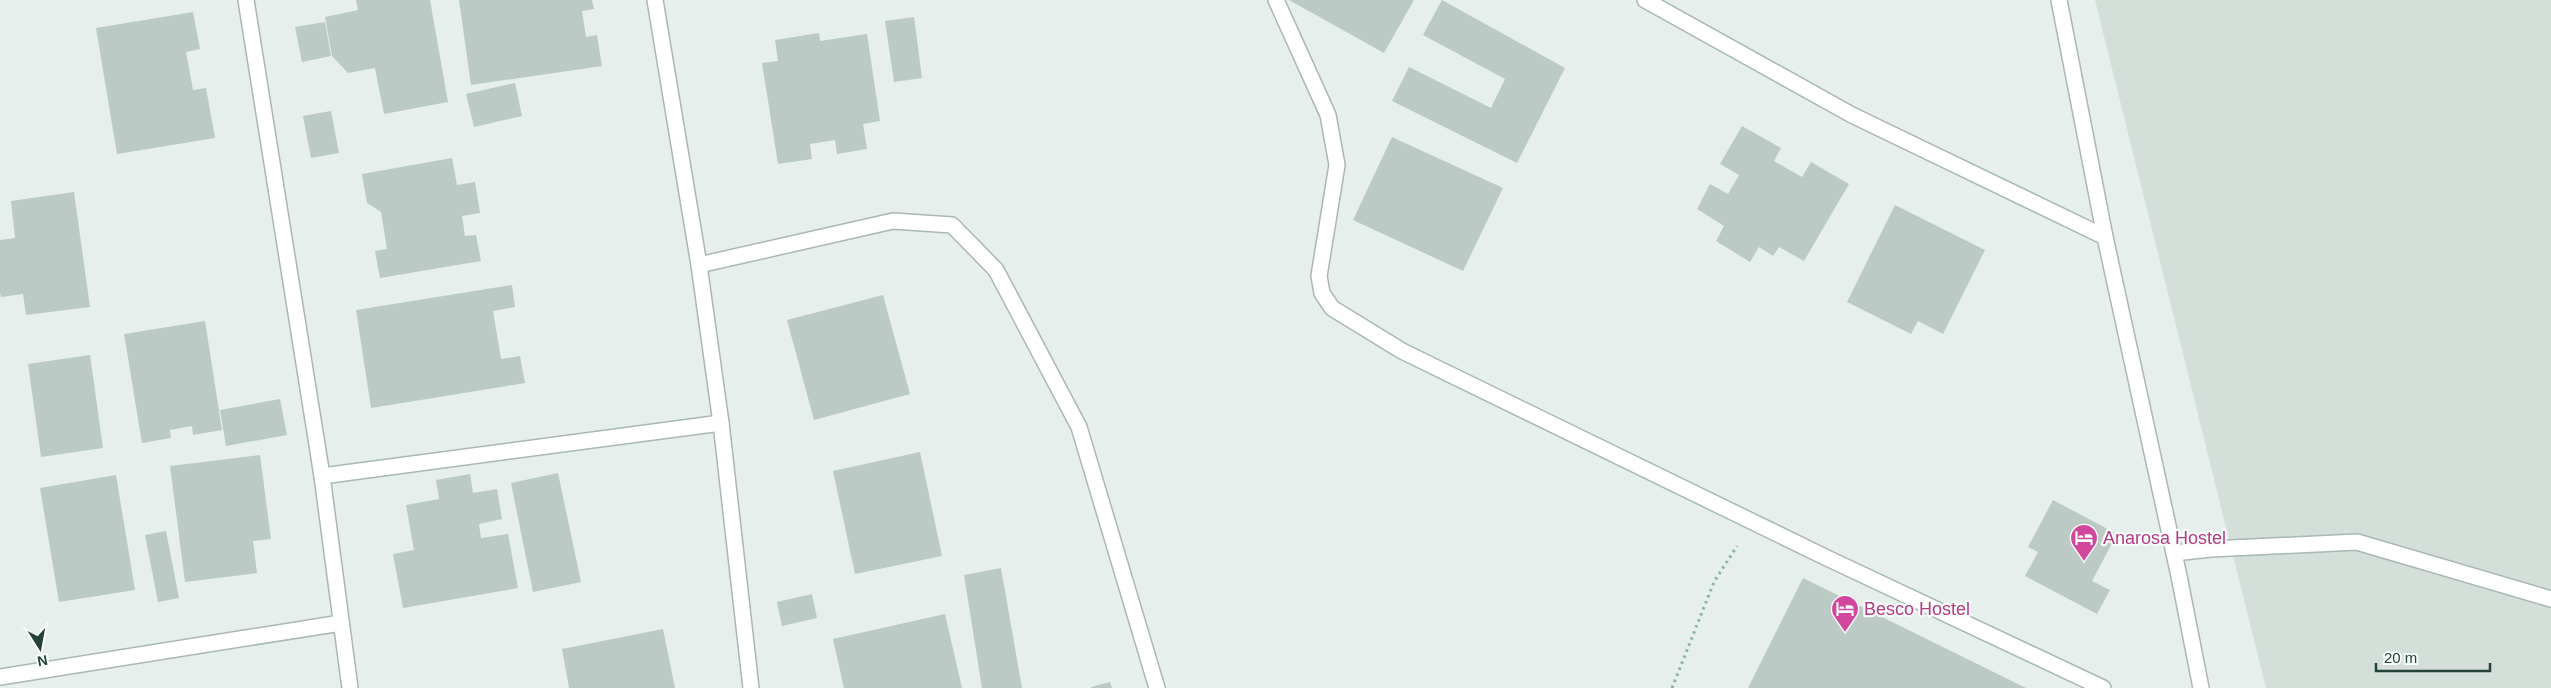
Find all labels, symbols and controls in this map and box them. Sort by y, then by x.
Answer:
hotel icon: Anarosa Hostel [2069,523,2099,562]
place label: Anarosa Hostel [2103,528,2226,548]
hotel icon: Besco Hostel [1830,594,1860,633]
place label: Besco Hostel [1864,599,1970,619]
north arrow [15,623,65,673]
scale bar [2376,640,2490,672]
text: 20 m [2384,649,2417,666]
text: N [36,652,49,670]

